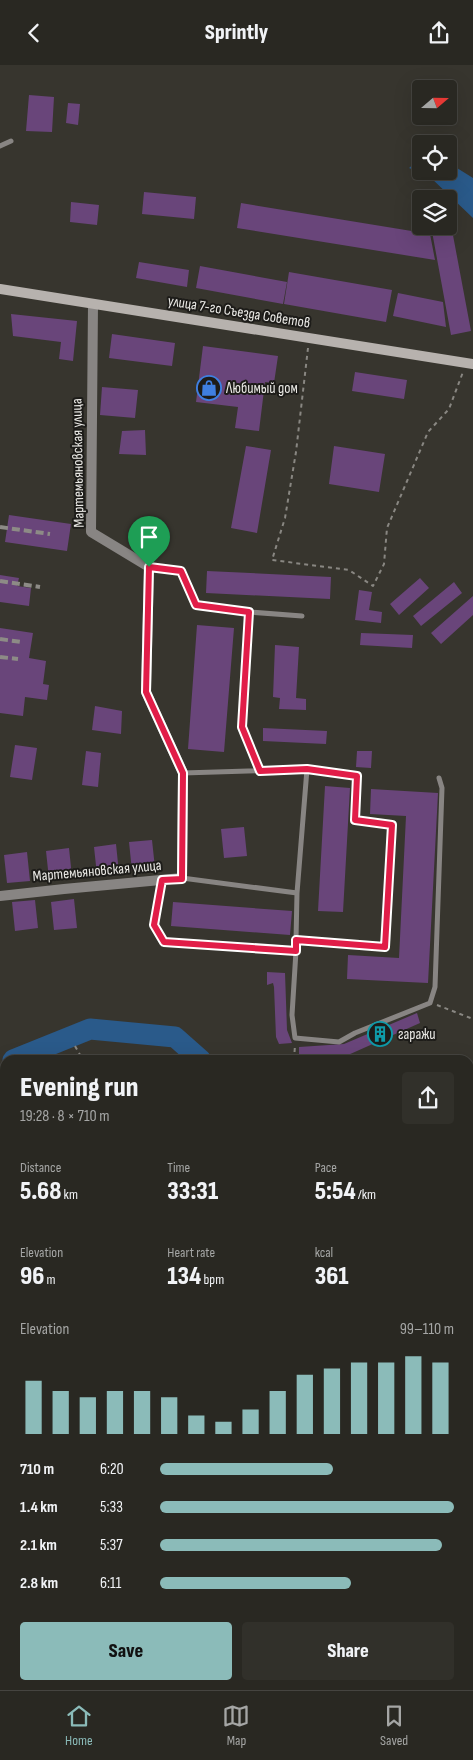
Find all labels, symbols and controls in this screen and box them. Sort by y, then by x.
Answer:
icon: back [20,19,48,47]
text: Sprintly [205,19,268,46]
icon: share [425,19,453,47]
north arrow [412,80,458,125]
map controls [412,80,457,235]
button: locate [412,135,457,180]
button: layers [412,190,457,235]
street label: улица 7-го Съезда Советов [167,291,311,333]
shop icon: Любимый дом [196,375,222,401]
place label: Любимый дом [225,379,298,398]
street label: Мартемьяновская улица [67,398,89,528]
pin [128,516,170,567]
icon: arrive [135,523,163,551]
street label: Мартемьяновская улица [32,856,162,886]
building icon: гаражи [367,1021,393,1047]
place label: гаражи [398,1025,436,1044]
text: Evening run [20,1071,138,1104]
button: share [402,1072,454,1124]
text: 19:28 · 8 × 710 m [20,1107,110,1126]
text: Distance [20,1159,61,1176]
text: Time [167,1159,190,1176]
text: Pace [315,1159,337,1176]
text: 5.68 [20,1176,61,1207]
text: 33:31 [167,1176,218,1207]
text: 5:54 [315,1176,356,1207]
text: km [61,1186,78,1203]
text: /km [356,1186,376,1203]
text: Elevation [20,1244,63,1261]
text: Heart rate [167,1244,215,1261]
text: kcal [315,1244,333,1261]
text: 96 [20,1261,44,1292]
text: 134 [167,1261,201,1292]
text: 361 [315,1261,349,1292]
text: m [44,1271,56,1288]
text: bpm [201,1271,224,1288]
text: Elevation [20,1320,69,1339]
text: 99–110 m [400,1320,454,1339]
text: 710 m [20,1460,54,1479]
text: 6:20 [100,1460,124,1479]
text: 1.4 km [20,1498,58,1517]
text: 5:33 [100,1498,123,1517]
text: 2.1 km [20,1536,57,1555]
text: 5:37 [100,1536,123,1555]
text: 2.8 km [20,1574,58,1593]
text: 6:11 [100,1574,121,1593]
button: Save [20,1622,232,1680]
button: Share [242,1622,454,1680]
tab: Home [65,1702,93,1749]
tab: Map [222,1702,250,1749]
tab: Saved [380,1702,408,1749]

